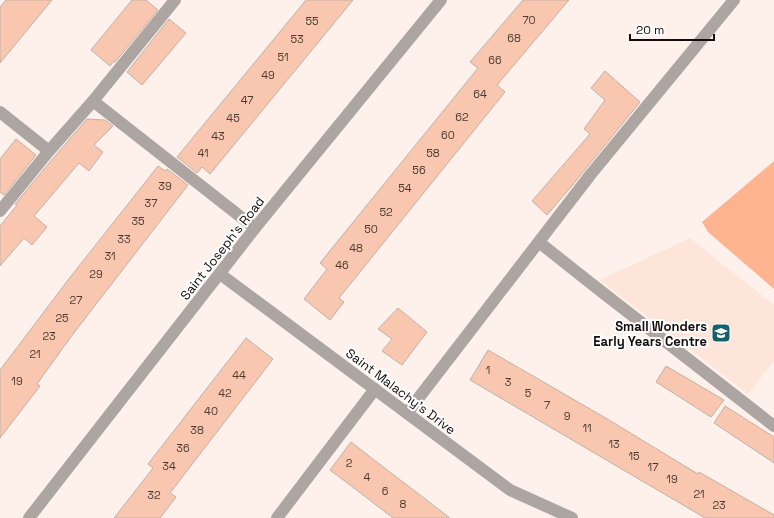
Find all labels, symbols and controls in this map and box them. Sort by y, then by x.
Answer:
house number: 70 [522,13,536,27]
house number: 55 [305,14,319,28]
scale bar [630,16,714,42]
text: 20 m [636,22,664,38]
house number: 68 [507,31,521,45]
house number: 53 [290,32,304,46]
house number: 51 [277,50,289,64]
house number: 66 [488,53,502,67]
house number: 49 [261,68,275,82]
house number: 64 [473,87,487,101]
house number: 47 [241,93,253,107]
house number: 62 [455,110,469,124]
house number: 45 [226,111,240,125]
house number: 60 [441,128,455,142]
house number: 43 [211,129,225,143]
house number: 41 [197,146,209,160]
house number: 58 [426,146,440,160]
house number: 56 [412,163,426,177]
house number: 39 [158,179,172,193]
house number: 54 [398,181,412,195]
street label: Saint Joseph's Road [177,193,268,304]
house number: 37 [145,196,157,210]
house number: 52 [379,205,393,219]
house number: 35 [131,214,145,228]
house number: 50 [364,222,378,236]
house number: 33 [117,232,131,246]
house number: 48 [349,241,363,255]
house number: 31 [104,249,116,263]
house number: 46 [335,258,349,272]
house number: 29 [89,267,103,281]
house number: 27 [70,293,82,307]
house number: 25 [55,311,69,325]
place label: Small Wonders Early Years Centre [593,318,707,350]
school or university icon: Small Wonders Early Years Centre [710,322,732,344]
house number: 23 [42,329,56,343]
street label: Saint Malachy's Drive [342,345,459,438]
house number: 21 [29,347,41,361]
house number: 1 [486,363,490,377]
house number: 44 [232,368,246,382]
house number: 19 [11,374,23,388]
house number: 3 [505,375,512,389]
house number: 42 [218,386,232,400]
house number: 5 [525,386,532,400]
house number: 7 [544,398,550,412]
house number: 40 [204,404,218,418]
house number: 9 [564,409,571,423]
house number: 11 [582,421,592,435]
house number: 38 [190,423,204,437]
house number: 13 [608,437,620,451]
house number: 36 [176,441,190,455]
house number: 15 [628,449,640,463]
house number: 2 [346,456,353,470]
house number: 34 [162,459,176,473]
house number: 17 [648,460,658,474]
house number: 4 [364,470,371,484]
house number: 19 [666,472,678,486]
house number: 6 [382,484,389,498]
house number: 21 [693,487,705,501]
house number: 32 [147,488,161,502]
house number: 8 [400,497,407,511]
house number: 23 [712,498,726,512]

